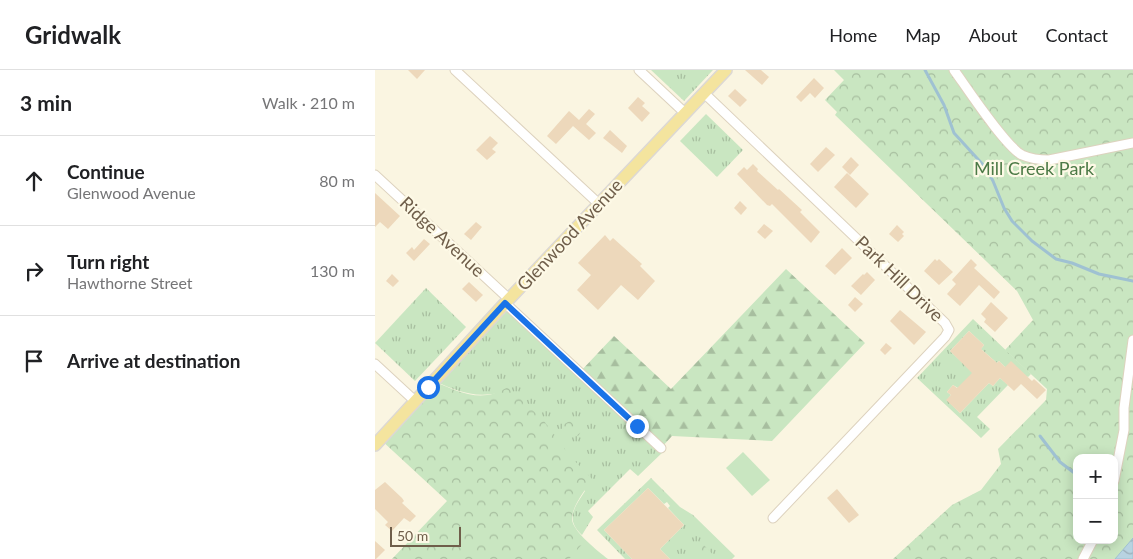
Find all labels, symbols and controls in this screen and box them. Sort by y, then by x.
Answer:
text: Gridwalk [25,20,121,49]
text: Home [829,24,877,46]
text: Map [905,24,941,46]
text: About [969,24,1018,46]
text: Contact [1046,24,1108,46]
text: 3 min [20,90,72,115]
text: Walk · 210 m [262,93,355,112]
park label: Mill Creek Park [974,157,1095,179]
text: Continue [67,160,145,183]
icon: ahead [20,167,48,195]
text: 80 m [319,171,355,190]
street label: Glenwood Avenue [512,174,627,295]
text: Glenwood Avenue [67,183,196,202]
street label: Ridge Avenue [396,191,490,281]
street label: Park Hill Drive [851,231,948,326]
text: Turn right [67,250,149,273]
icon: right [20,257,48,285]
text: 130 m [310,261,355,280]
text: Hawthorne Street [67,273,193,292]
icon: arrive [20,347,48,375]
text: Arrive at destination [67,349,240,372]
route start [417,376,440,399]
route end [626,415,649,438]
map controls [1073,454,1118,544]
button: + [1073,454,1118,499]
button: − [1073,499,1118,544]
scale bar [390,524,461,547]
text: 50 m [397,527,428,544]

